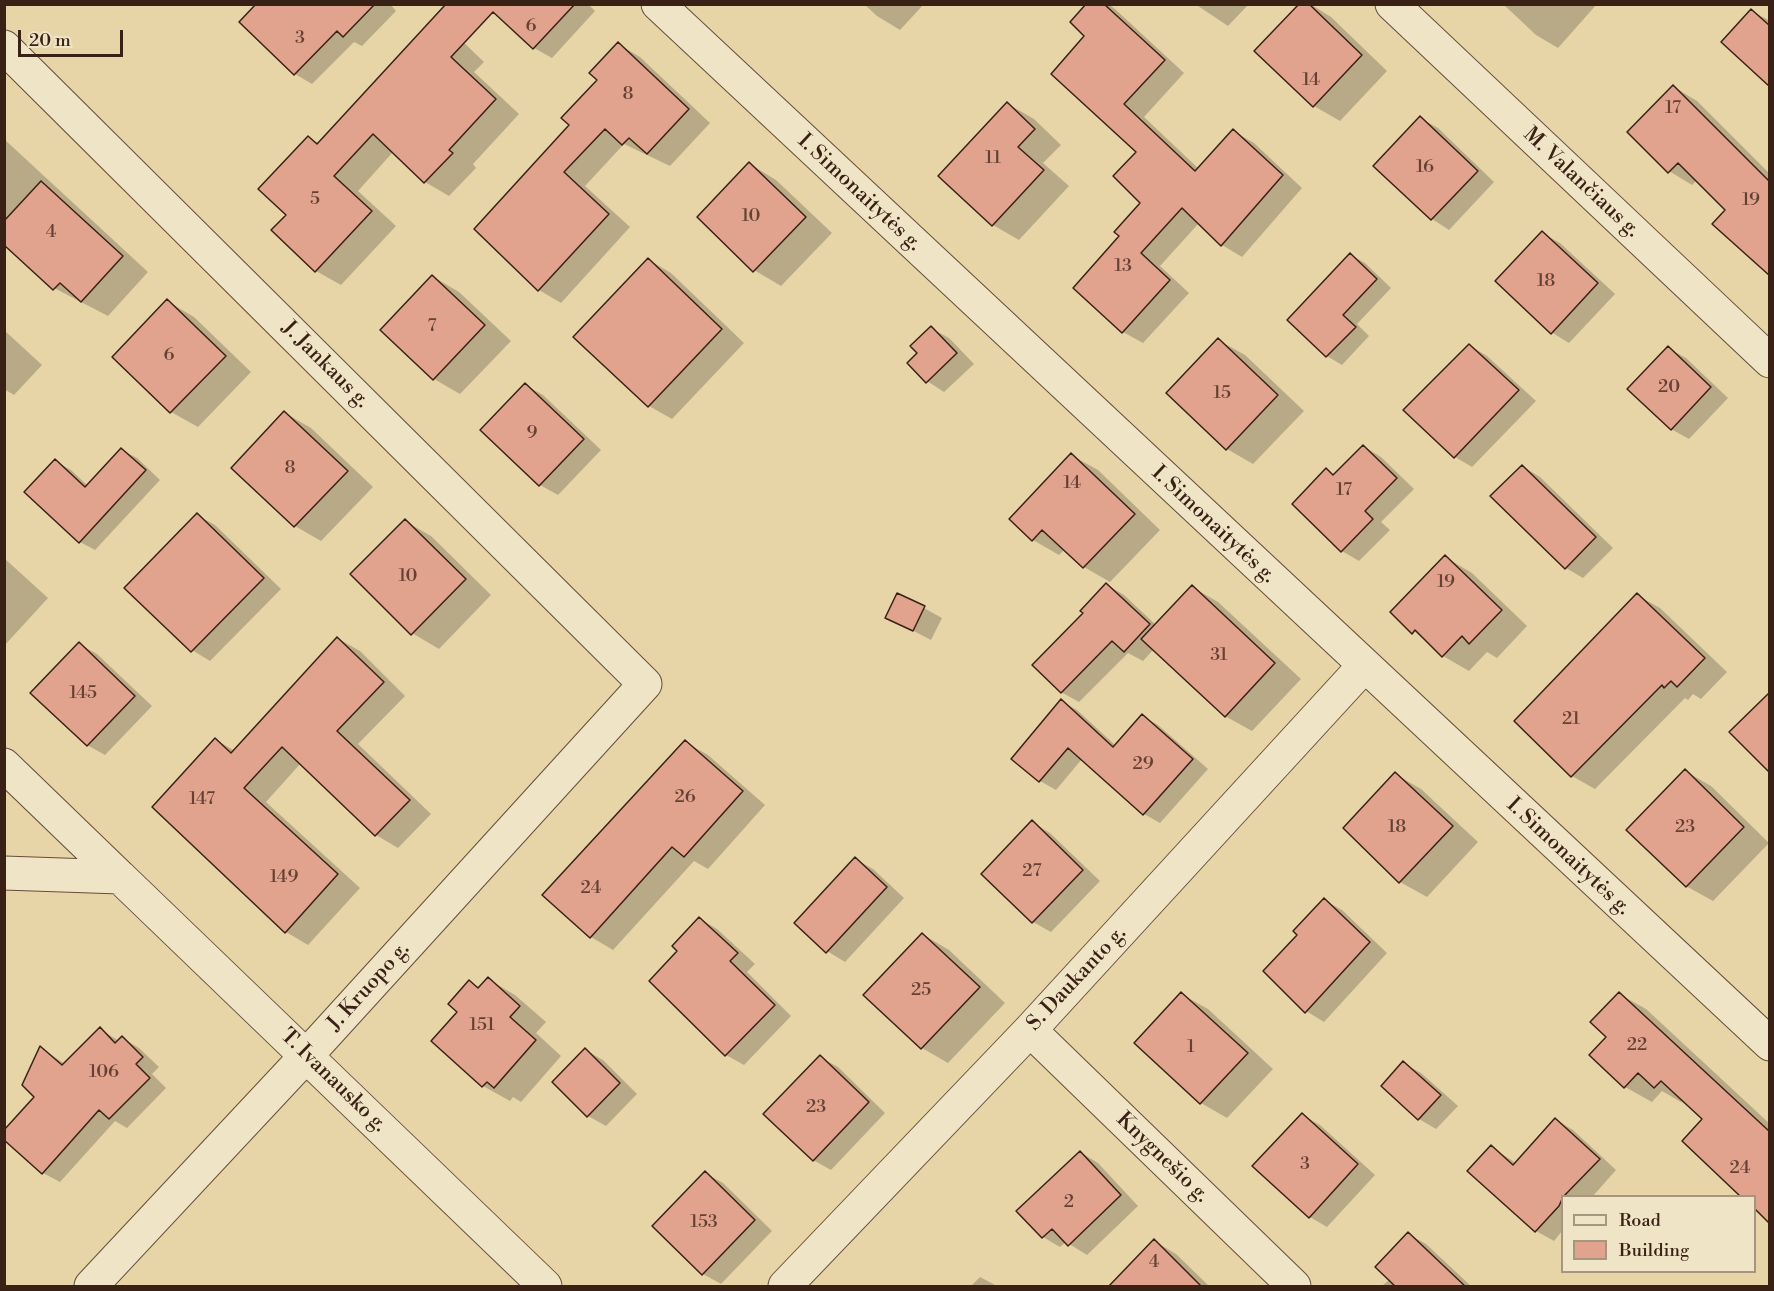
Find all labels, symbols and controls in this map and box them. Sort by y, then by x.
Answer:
house number: 6 [526,16,536,38]
scale bar [21,18,126,56]
house number: 3 [295,28,305,50]
text: 20 m [29,29,71,52]
house number: 14 [1302,70,1320,92]
house number: 8 [622,84,634,106]
house number: 17 [1665,98,1681,120]
street label: M. Valančiaus g. [1518,123,1644,243]
street label: I. Simonaitytės g. [792,129,926,257]
house number: 11 [985,148,1001,170]
house number: 16 [1416,157,1434,179]
house number: 5 [310,189,320,211]
house number: 19 [1742,190,1760,212]
house number: 10 [741,206,761,228]
house number: 4 [46,222,56,244]
house number: 13 [1114,256,1132,278]
house number: 18 [1537,271,1555,293]
street label: J. Jankaus g. [276,316,374,414]
house number: 7 [427,316,437,338]
house number: 6 [164,345,174,367]
house number: 20 [1658,377,1680,399]
house number: 15 [1213,383,1231,405]
house number: 9 [527,423,537,445]
house number: 8 [284,458,296,480]
street label: I. Simonaitytės g. [1146,461,1280,589]
house number: 14 [1063,473,1081,495]
house number: 17 [1336,480,1352,502]
house number: 10 [398,566,418,588]
house number: 19 [1437,572,1455,594]
house number: 31 [1210,645,1228,667]
house number: 145 [69,683,97,705]
house number: 21 [1562,709,1580,731]
house number: 29 [1132,754,1154,776]
house number: 26 [674,787,696,809]
house number: 147 [189,789,215,811]
street label: I. Simonaitytės g. [1501,793,1635,921]
house number: 18 [1388,817,1406,839]
house number: 23 [1675,817,1695,839]
house number: 27 [1022,861,1042,883]
house number: 149 [270,867,298,889]
house number: 24 [580,878,602,900]
street label: S. Daukanto g. [1022,921,1132,1037]
street label: J. Kruopo g. [323,937,415,1037]
house number: 25 [911,980,931,1002]
house number: 151 [469,1015,495,1037]
street label: T. Ivanausko g. [275,1024,391,1138]
house number: 22 [1627,1035,1647,1057]
house number: 1 [1187,1037,1195,1059]
house number: 106 [89,1062,119,1084]
house number: 23 [806,1097,826,1119]
street label: Knygnešio g. [1110,1108,1214,1208]
house number: 3 [1300,1154,1310,1176]
house number: 24 [1729,1158,1751,1180]
house number: 2 [1064,1192,1074,1214]
legend [1561,1195,1756,1273]
text: Road [1619,1209,1661,1232]
house number: 153 [690,1212,718,1234]
text: Building [1619,1239,1689,1262]
house number: 4 [1149,1252,1159,1274]

